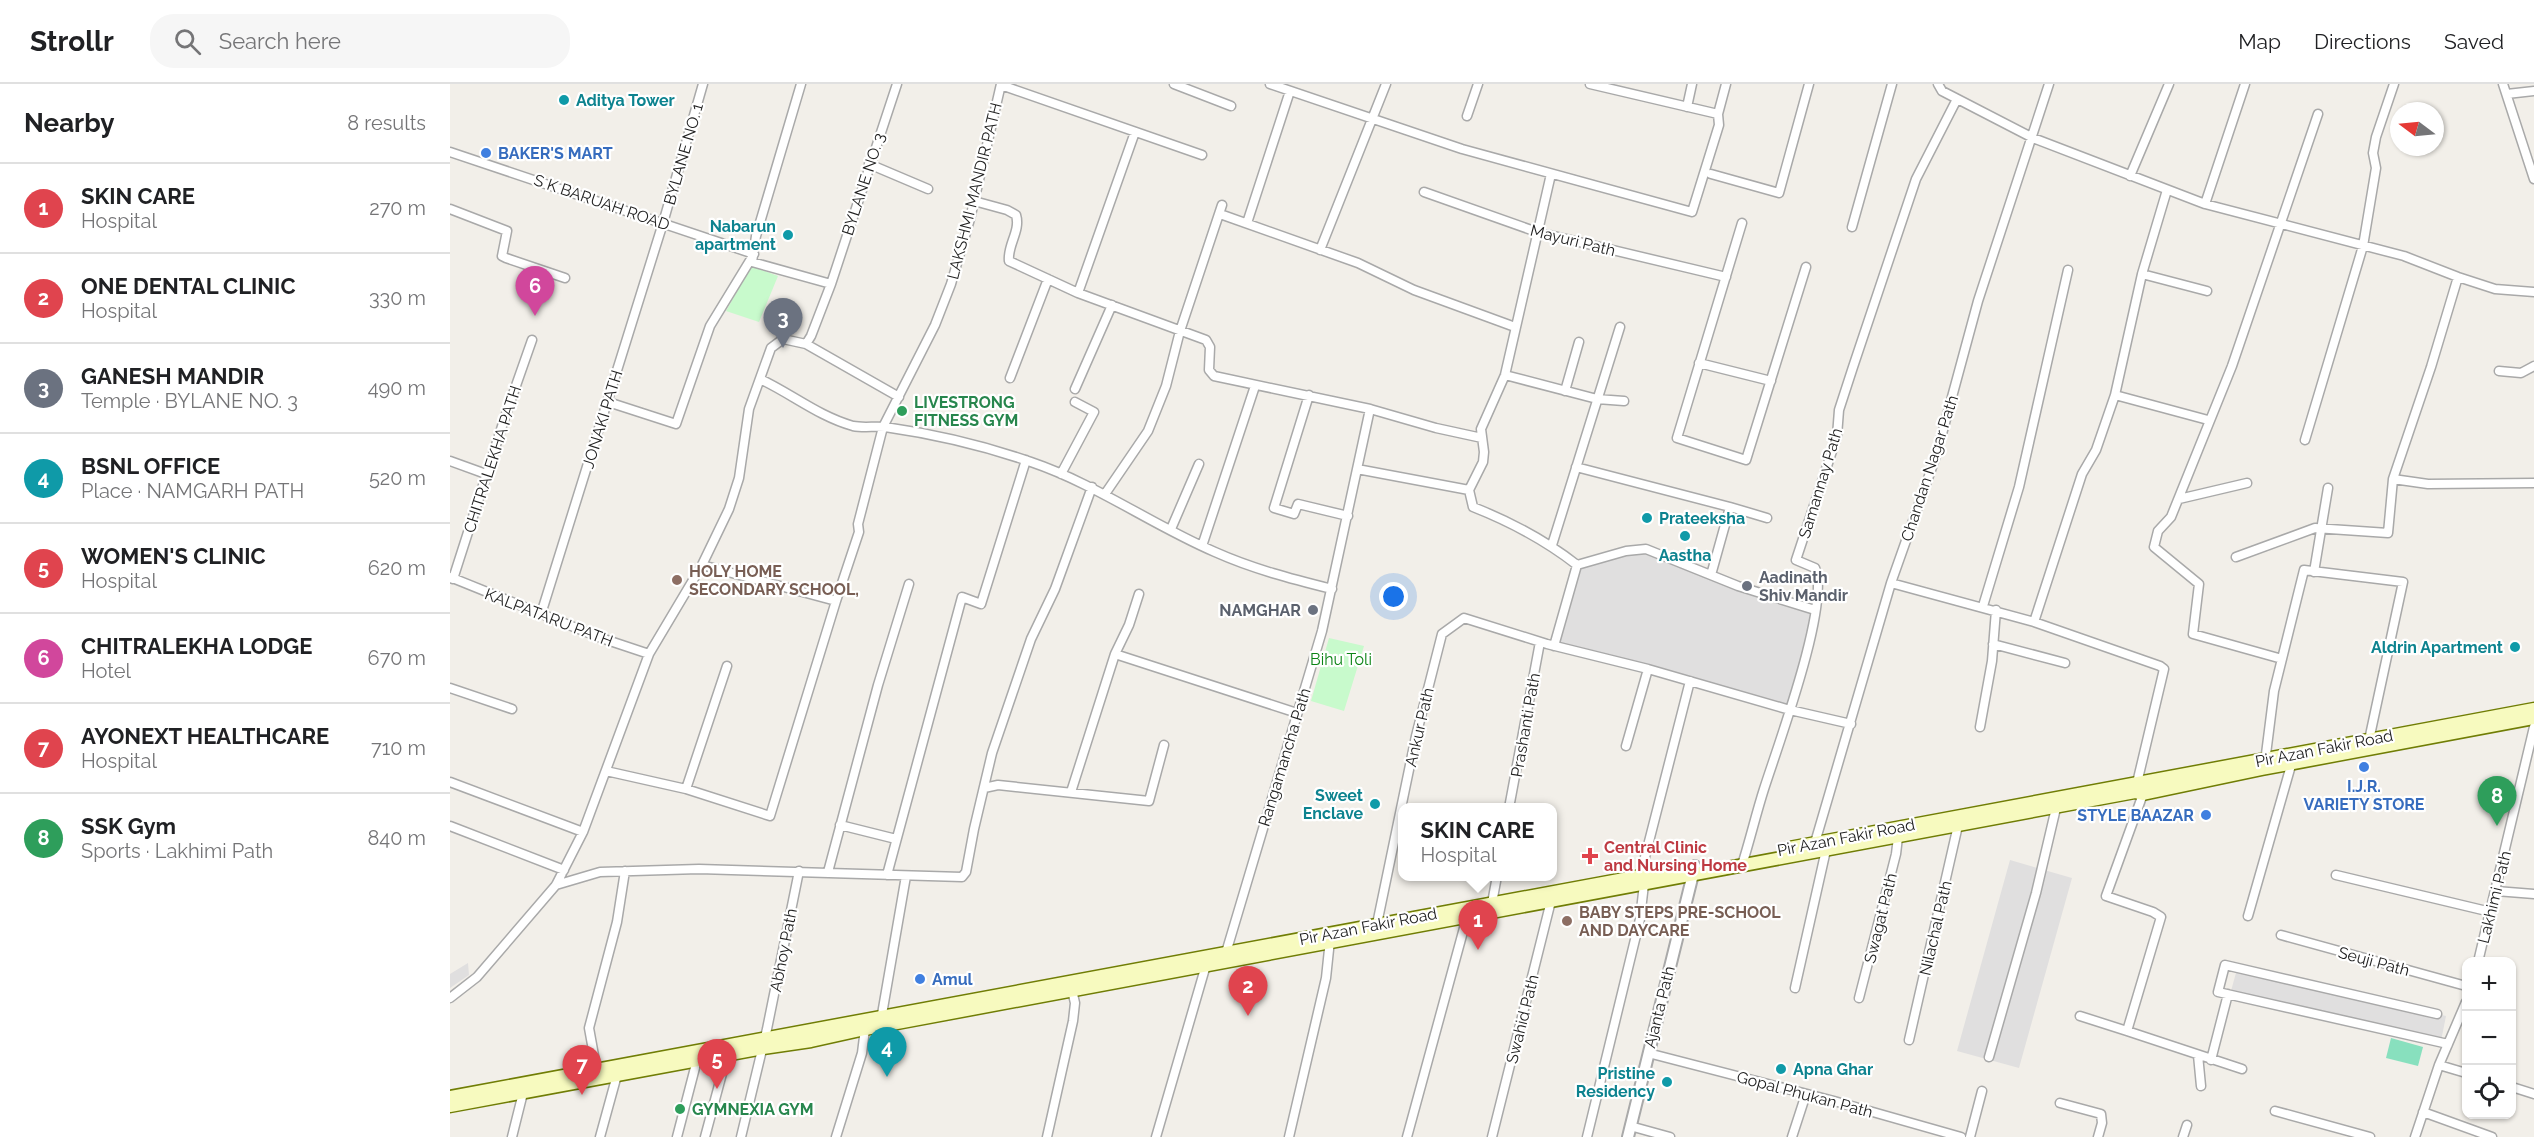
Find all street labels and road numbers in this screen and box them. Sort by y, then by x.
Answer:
street label: BYLANE NO. 1 [660,101,707,207]
street label: LAKSHMI MANDIR PATH [943,101,1006,282]
street label: BYLANE NO. 3 [838,130,889,238]
street label: S K BARUAH ROAD [531,170,672,235]
street label: Mayuri Path [1528,221,1617,260]
street label: JONAKI PATH [579,368,626,471]
street label: CHITRALEKHA PATH [460,383,525,535]
street label: Chandan Nagar Path [1897,393,1962,544]
street label: Samannay Path [1795,426,1846,541]
street label: KALPATARU PATH [482,584,616,651]
street label: Prashanti Path [1507,672,1544,779]
street label: Rangamancha Path [1254,686,1315,829]
street label: Ankur Path [1401,686,1438,769]
street label: Pir Azan Fakir Road [2254,726,2395,771]
street label: Pir Azan Fakir Road [1776,815,1917,860]
street label: Lakhimi Path [2474,849,2515,945]
street label: Swagat Path [1860,871,1901,965]
street label: Nilachal Path [1915,879,1956,977]
street label: Pir Azan Fakir Road [1298,904,1439,949]
street label: Abhoy Path [766,907,801,994]
street label: Seuji Path [2336,943,2412,980]
street label: Ajanta Path [1640,964,1679,1050]
street label: Swahid Path [1502,973,1543,1066]
street label: Gopal Phukan Path [1735,1067,1875,1122]

